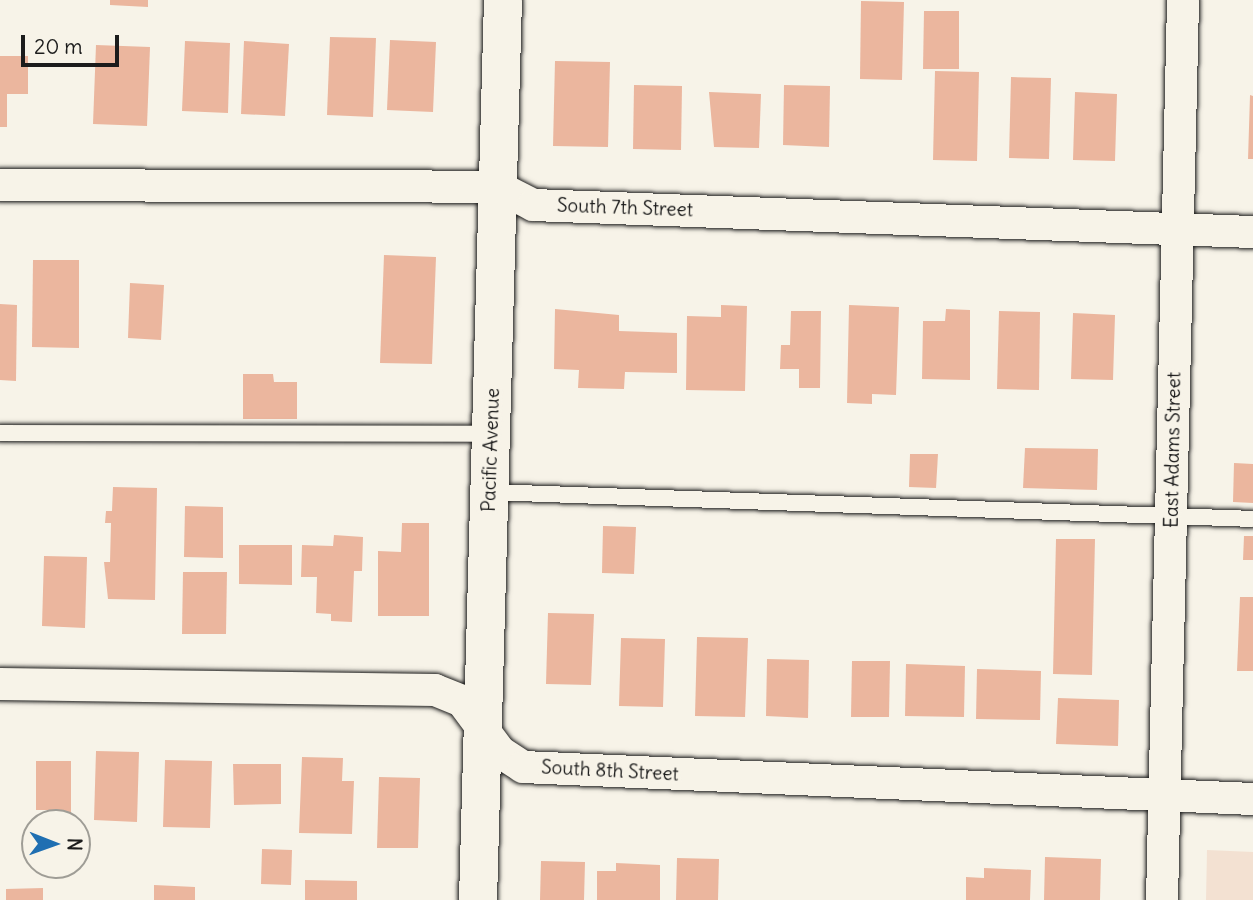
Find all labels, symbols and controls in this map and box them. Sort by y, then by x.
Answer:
scale bar [24,21,122,65]
text: 20 m [34,33,83,60]
street label: South 7th Street [557,194,693,222]
street label: East Adams Street [1160,372,1186,528]
street label: Pacific Avenue [477,388,505,512]
street label: South 8th Street [541,756,679,786]
north arrow [21,809,91,879]
text: N [63,838,87,851]

